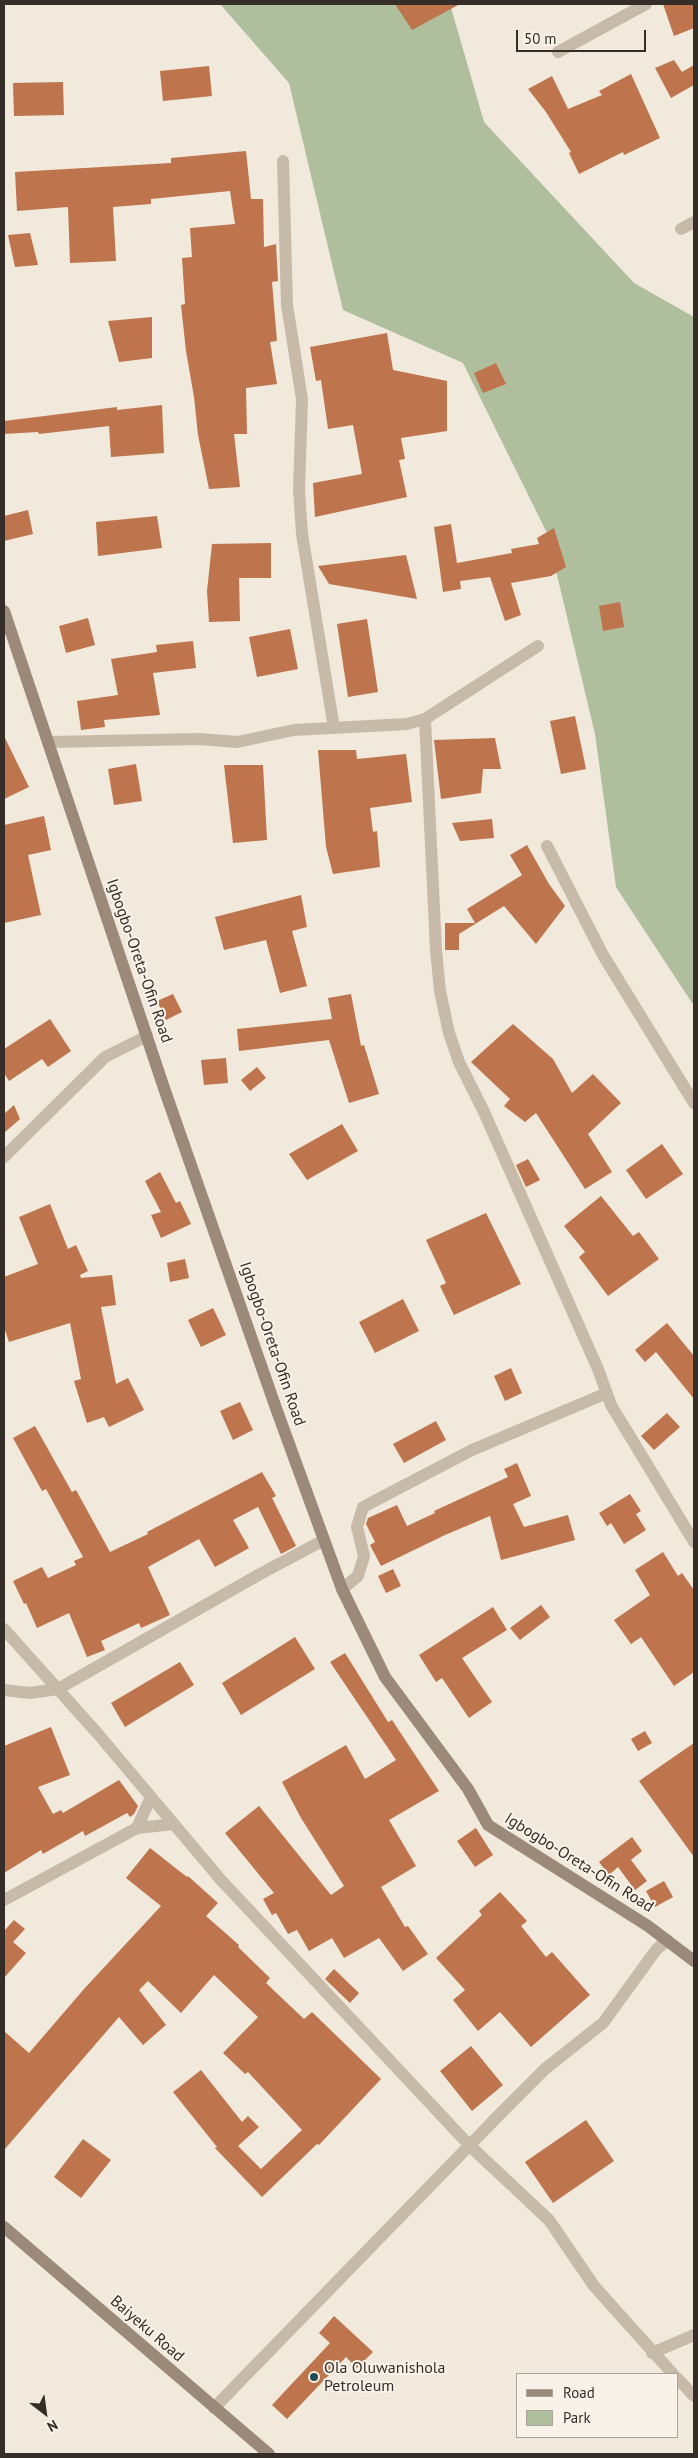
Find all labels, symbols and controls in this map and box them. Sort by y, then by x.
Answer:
scale bar [518,20,648,52]
text: 50 m [524,29,557,48]
street label: Igbogbo-Oreta-Ofin Road [102,876,176,1046]
street label: Igbogbo-Oreta-Ofin Road [235,1259,309,1429]
street label: Igbogbo-Oreta-Ofin Road [501,1809,657,1917]
street label: Baiyeku Road [106,2292,188,2366]
place label: Ola Oluwanishola Petroleum [324,2358,445,2396]
marker: Ola Oluwanishola Petroleum [308,2371,320,2383]
legend [516,2373,678,2438]
text: Road [563,2383,595,2402]
north arrow [20,2388,70,2438]
text: Park [563,2408,591,2427]
text: N [44,2416,61,2436]

